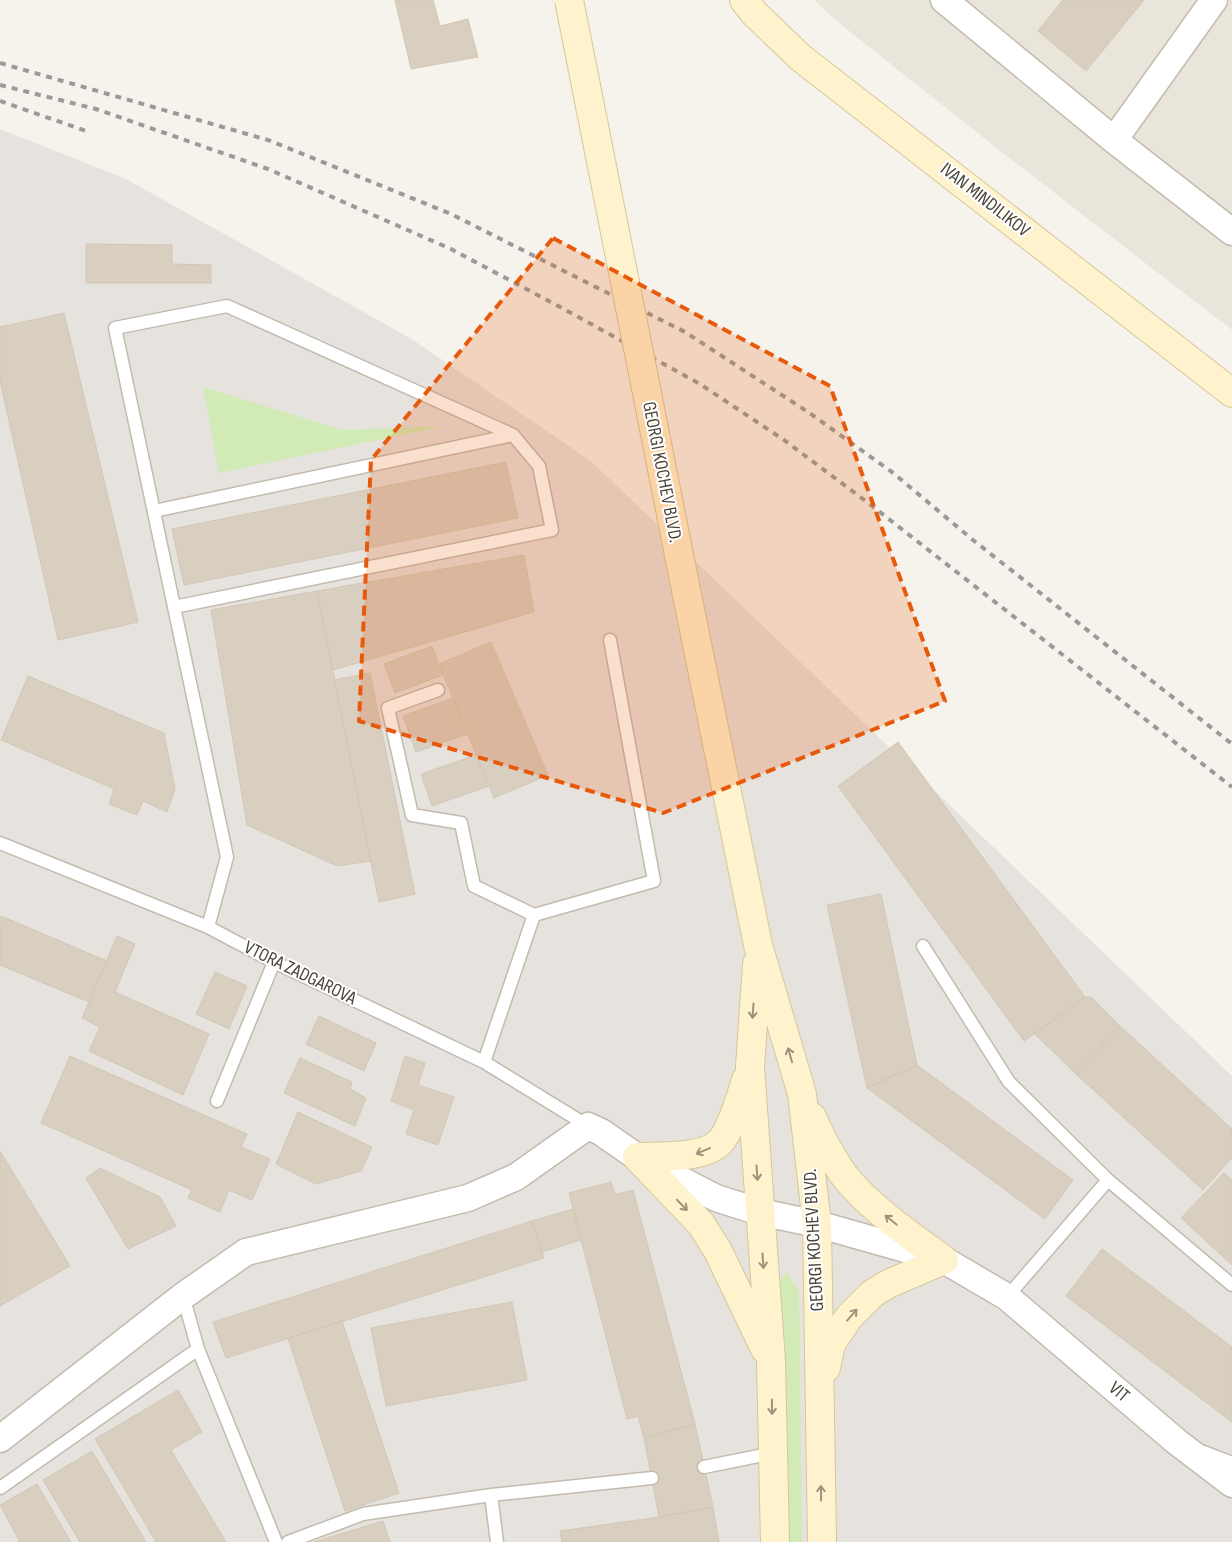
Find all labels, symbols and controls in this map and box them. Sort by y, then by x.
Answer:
street label: IVAN MINDILIKOV [935,158,1035,242]
street label: GEORGI KOCHEV BLVD. [637,400,687,544]
street label: VTORA ZADGAROVA [240,936,361,1011]
one-way arrow [749,1002,758,1018]
one-way arrow [785,1047,795,1063]
one-way arrow [695,1147,710,1157]
one-way arrow [752,1165,762,1181]
street label: GEORGI KOCHEV BLVD. [799,1168,829,1312]
one-way arrow [676,1198,688,1211]
one-way arrow [885,1214,898,1225]
one-way arrow [759,1252,768,1268]
one-way arrow [846,1309,857,1322]
street label: VIT [1104,1377,1134,1407]
one-way arrow [767,1398,777,1415]
one-way arrow [817,1486,826,1502]

